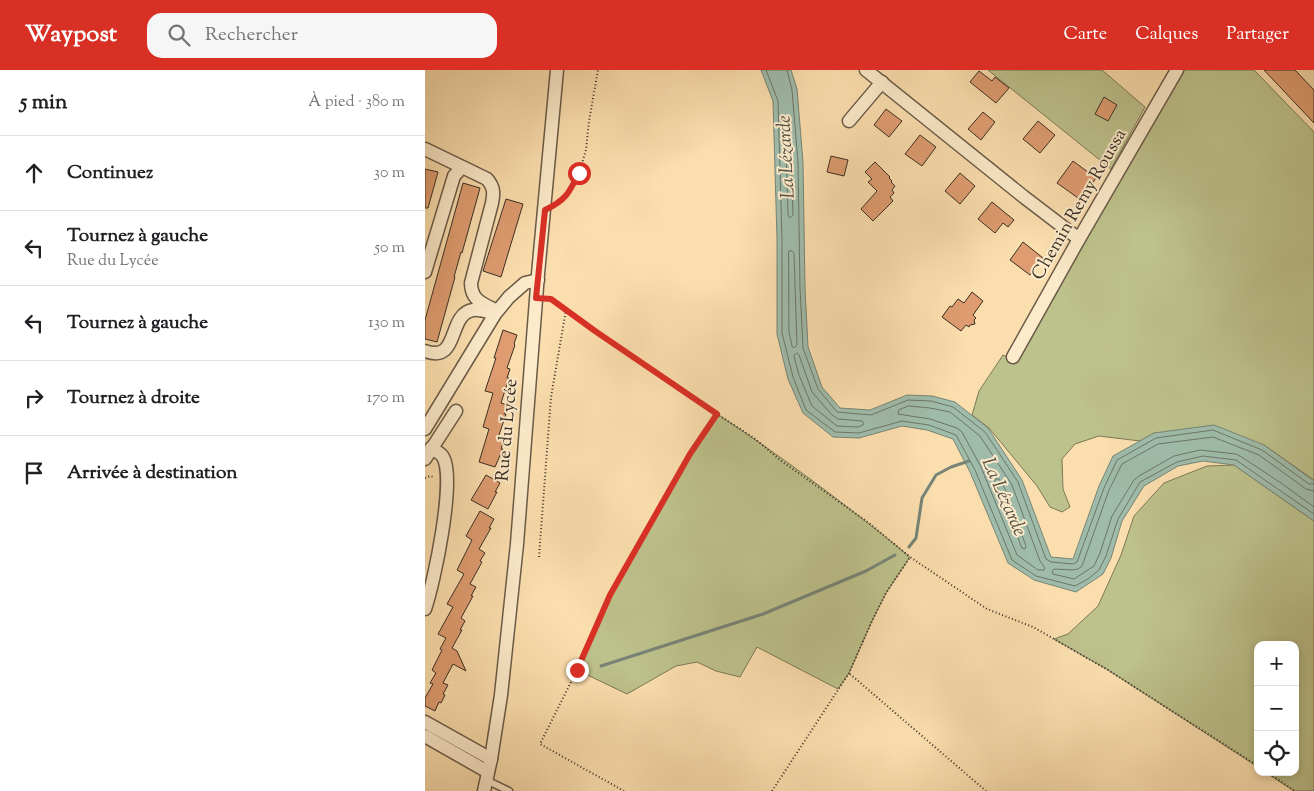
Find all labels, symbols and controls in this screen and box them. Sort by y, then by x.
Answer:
search box [147,13,497,58]
text: Waypost [25,18,117,52]
icon: search [165,21,193,49]
text: Rechercher [205,22,298,49]
text: Carte [1064,22,1107,48]
text: Calques [1135,22,1198,48]
text: Partager [1226,22,1289,48]
text: 5 min [20,88,67,118]
text: À pied · 380 m [308,91,405,114]
water label: La Lézarde [771,114,803,199]
street label: Chemin Remy Roussa [1026,125,1134,285]
icon: ahead [20,159,48,187]
text: Continuez [67,160,153,187]
text: 30 m [374,162,405,185]
route start [568,162,591,185]
text: Tournez à gauche [67,223,208,250]
icon: left [20,234,48,262]
text: 50 m [374,237,405,260]
text: Rue du Lycée [67,250,159,273]
icon: left [20,309,48,337]
text: Tournez à gauche [67,310,208,337]
text: 130 m [368,312,405,335]
street label: Rue du Lycée [491,378,525,482]
icon: right [20,384,48,412]
text: Tournez à droite [67,385,200,412]
text: 170 m [367,387,405,410]
water label: La Lézarde [974,453,1032,541]
icon: arrive [20,459,48,487]
text: Arrivée à destination [67,460,238,487]
map controls [1254,641,1299,776]
button: + [1254,641,1299,686]
route end [566,659,589,682]
button: − [1254,686,1299,731]
button: locate [1254,731,1299,776]

